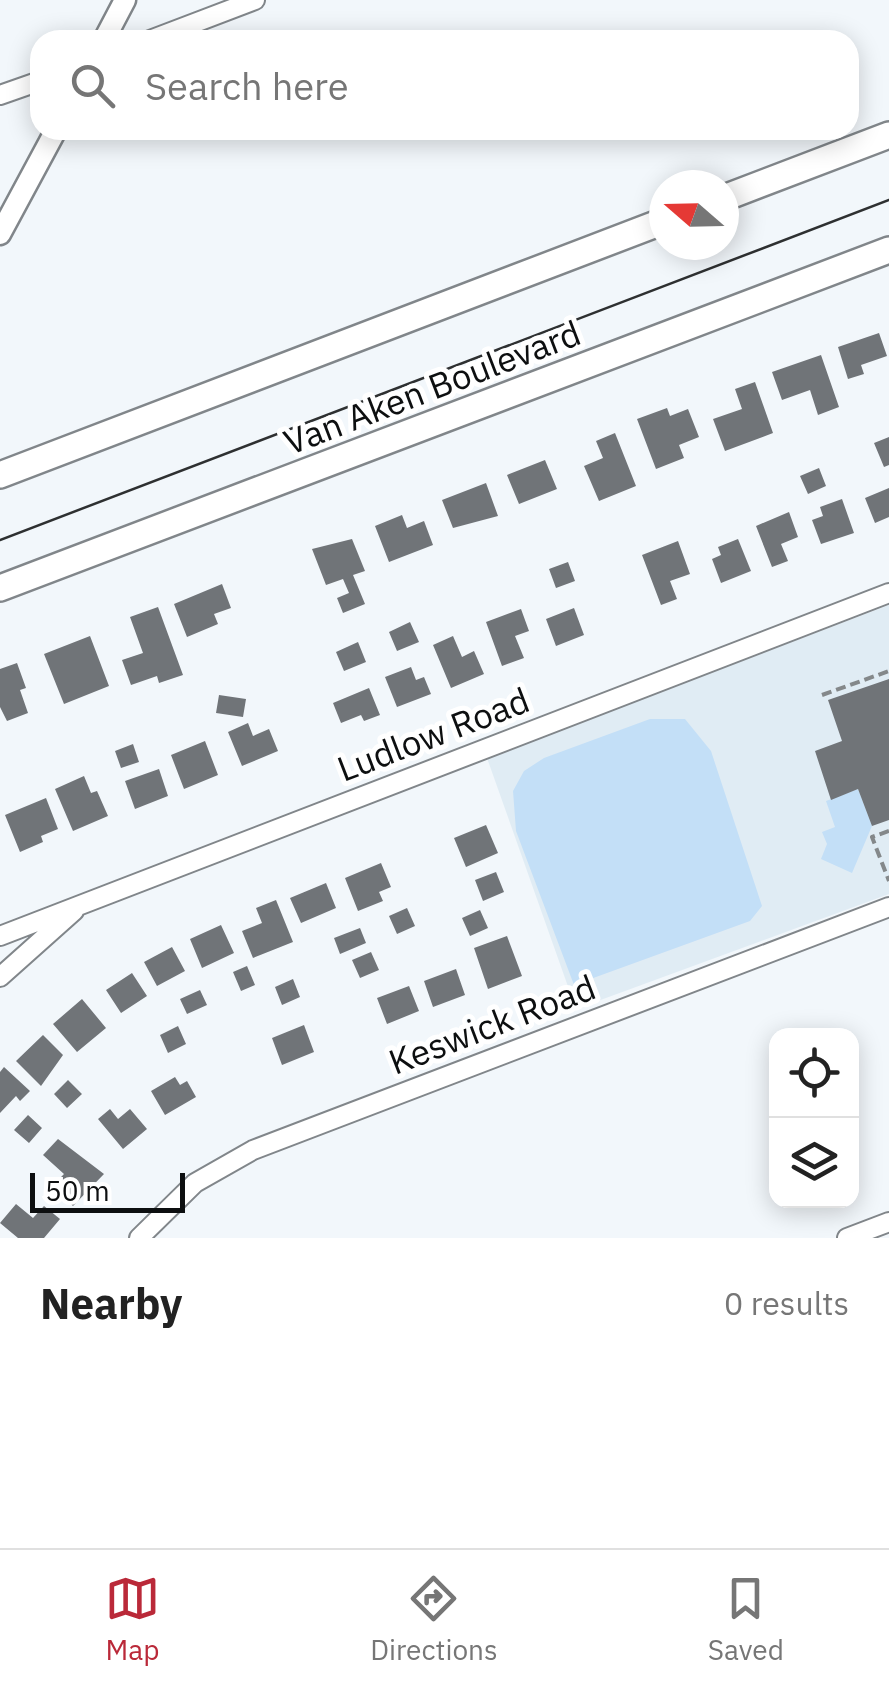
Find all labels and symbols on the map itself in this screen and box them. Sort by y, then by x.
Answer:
north arrow [649,170,739,260]
street label: Van Aken Boulevard [277,309,587,465]
street label: Ludlow Road [331,676,535,792]
street label: Keswick Road [382,964,602,1084]
scale bar [30,1168,185,1212]

